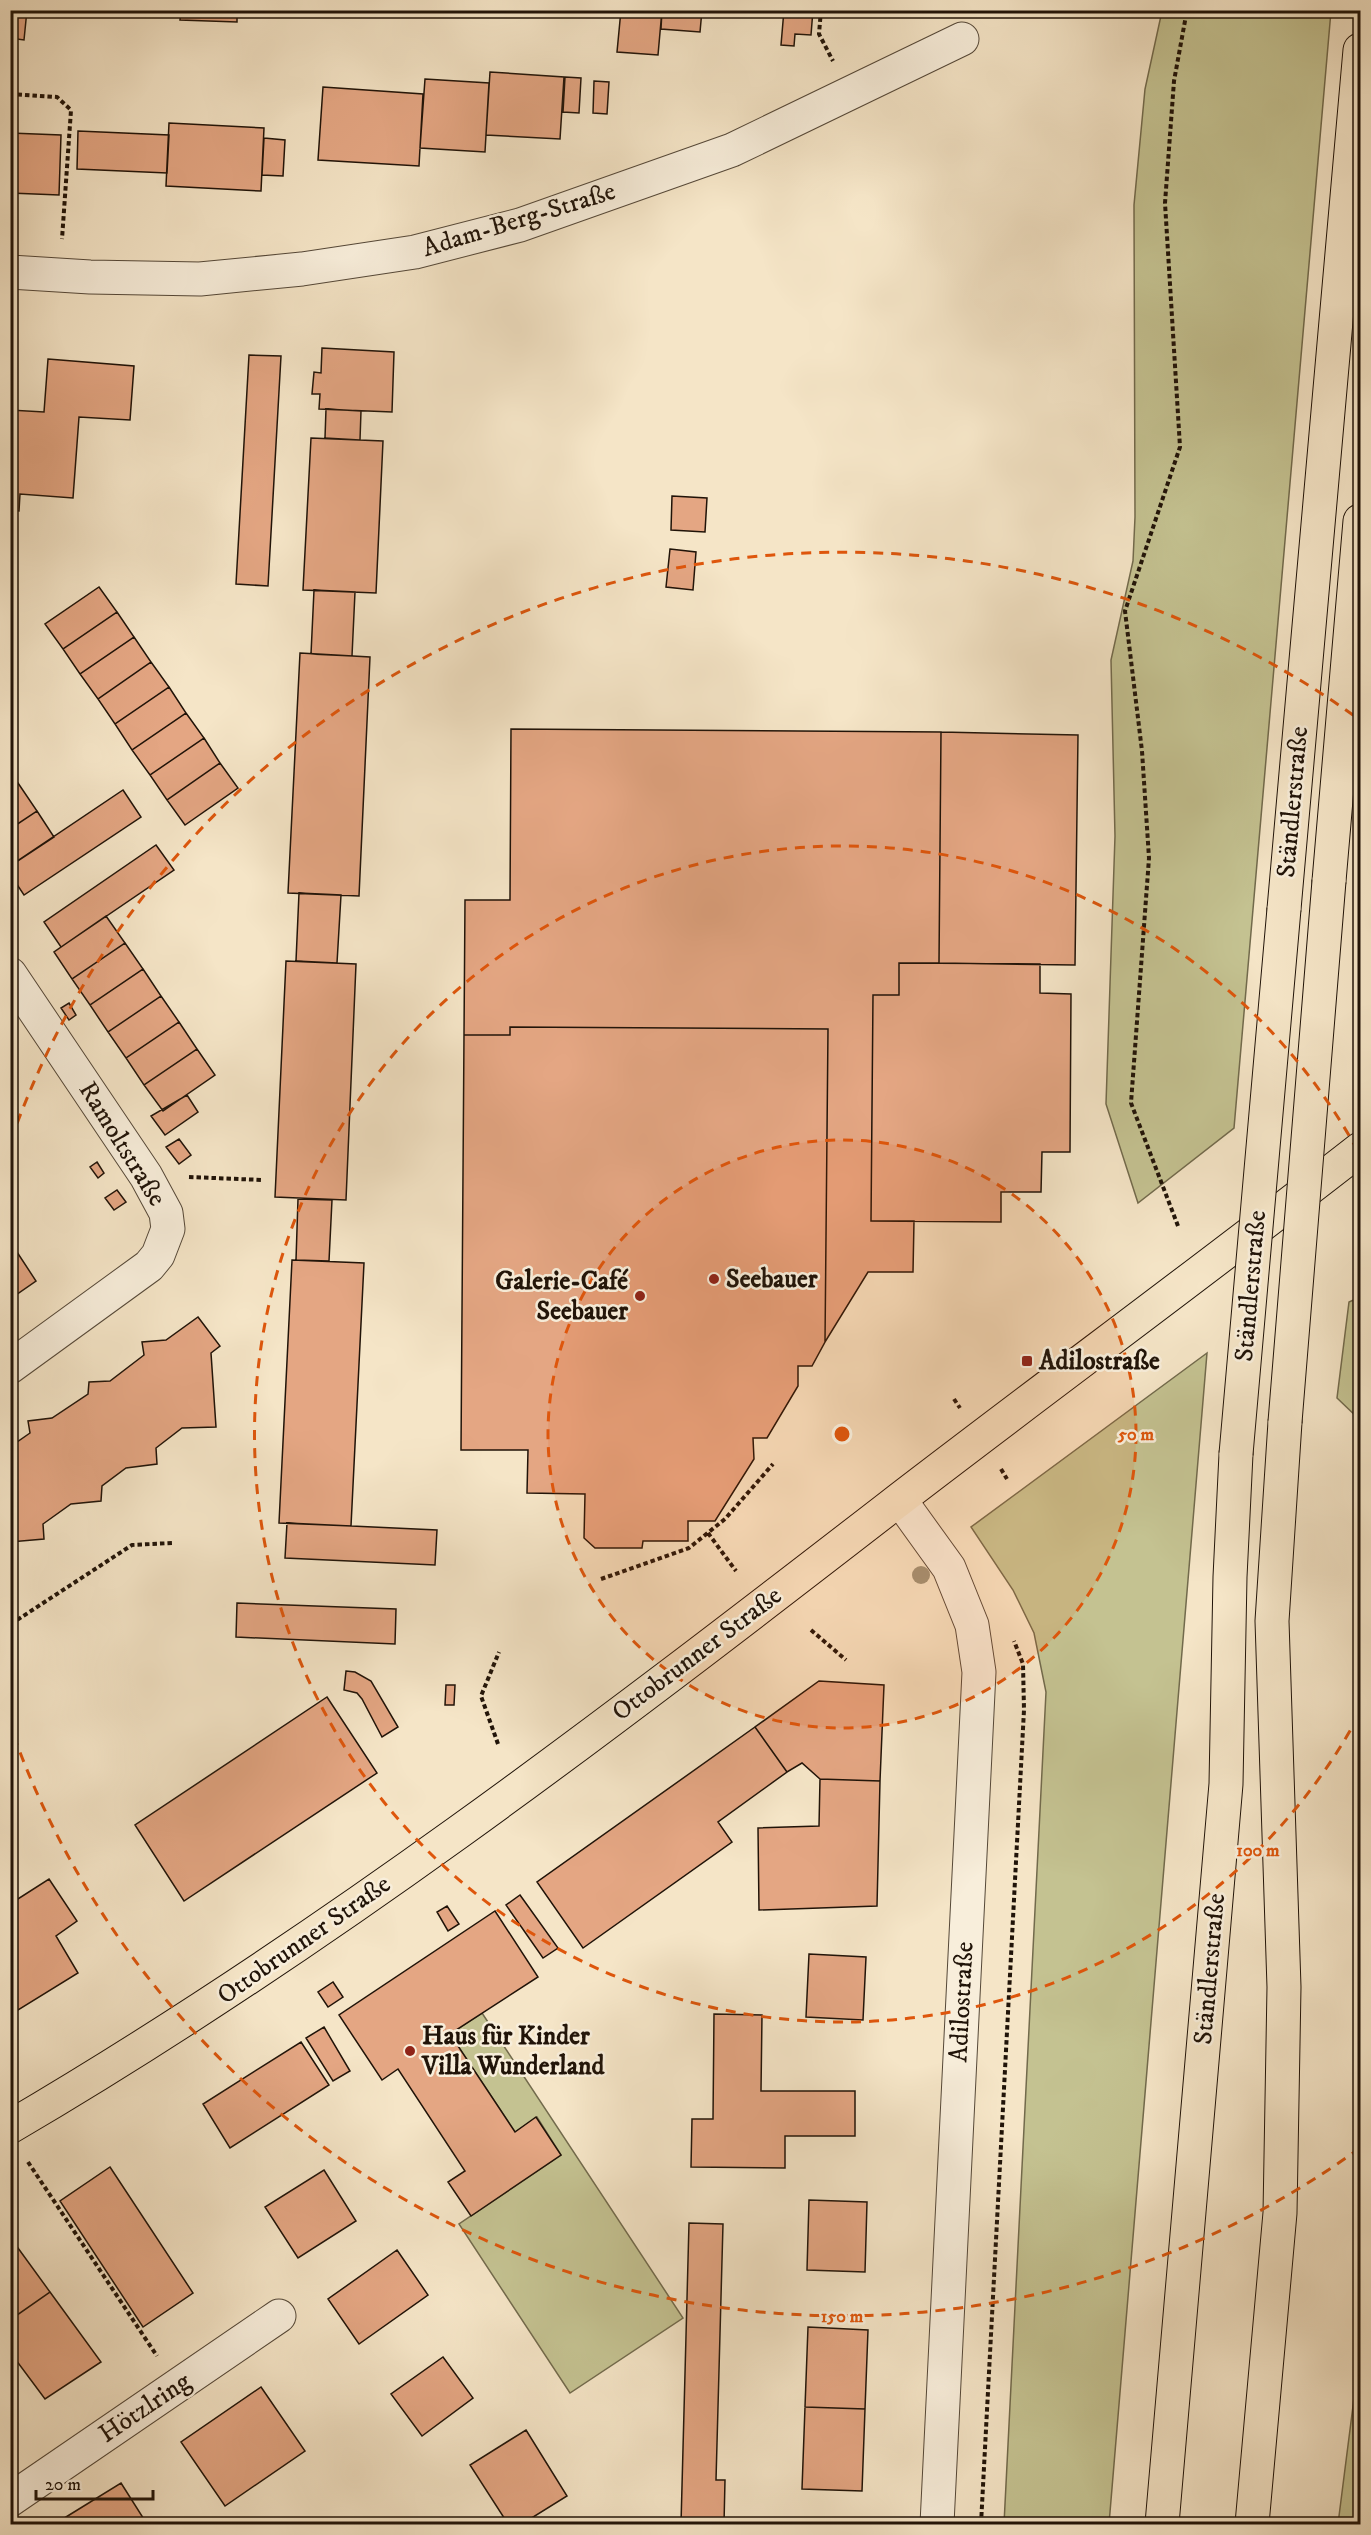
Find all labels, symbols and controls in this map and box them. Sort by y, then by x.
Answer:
street label: Adam-Berg-Straße [419,175,619,265]
street label: Ständlerstraße [1270,725,1316,879]
street label: Ramoltstraße [71,1076,173,1212]
street label: Ständlerstraße [1228,1209,1274,1363]
place label: Seebauer [726,1263,818,1296]
place label: Galerie-Café Seebauer [495,1265,629,1328]
marker: Seebauer [707,1272,721,1286]
marker: Galerie-Café Seebauer [633,1289,647,1303]
place label: Adilostraße [1038,1345,1160,1378]
marker: Adilostraße [1020,1354,1034,1368]
centre of rings [832,1424,852,1444]
text: 50 m [1117,1424,1154,1446]
street label: Ottobrunner Straße [605,1579,789,1729]
text: 100 m [1236,1840,1280,1862]
street label: Ottobrunner Straße [211,1868,397,2012]
street label: Ständlerstraße [1187,1892,1233,2046]
street label: Adilostraße [942,1941,982,2063]
place label: Haus für Kinder Villa Wunderland [421,2020,605,2083]
marker: Haus für Kinder Villa Wunderland [403,2044,417,2058]
text: 150 m [821,2306,864,2328]
street label: Hötzlring [93,2365,198,2451]
scale bar [36,2463,153,2501]
text: 20 m [45,2474,81,2496]

